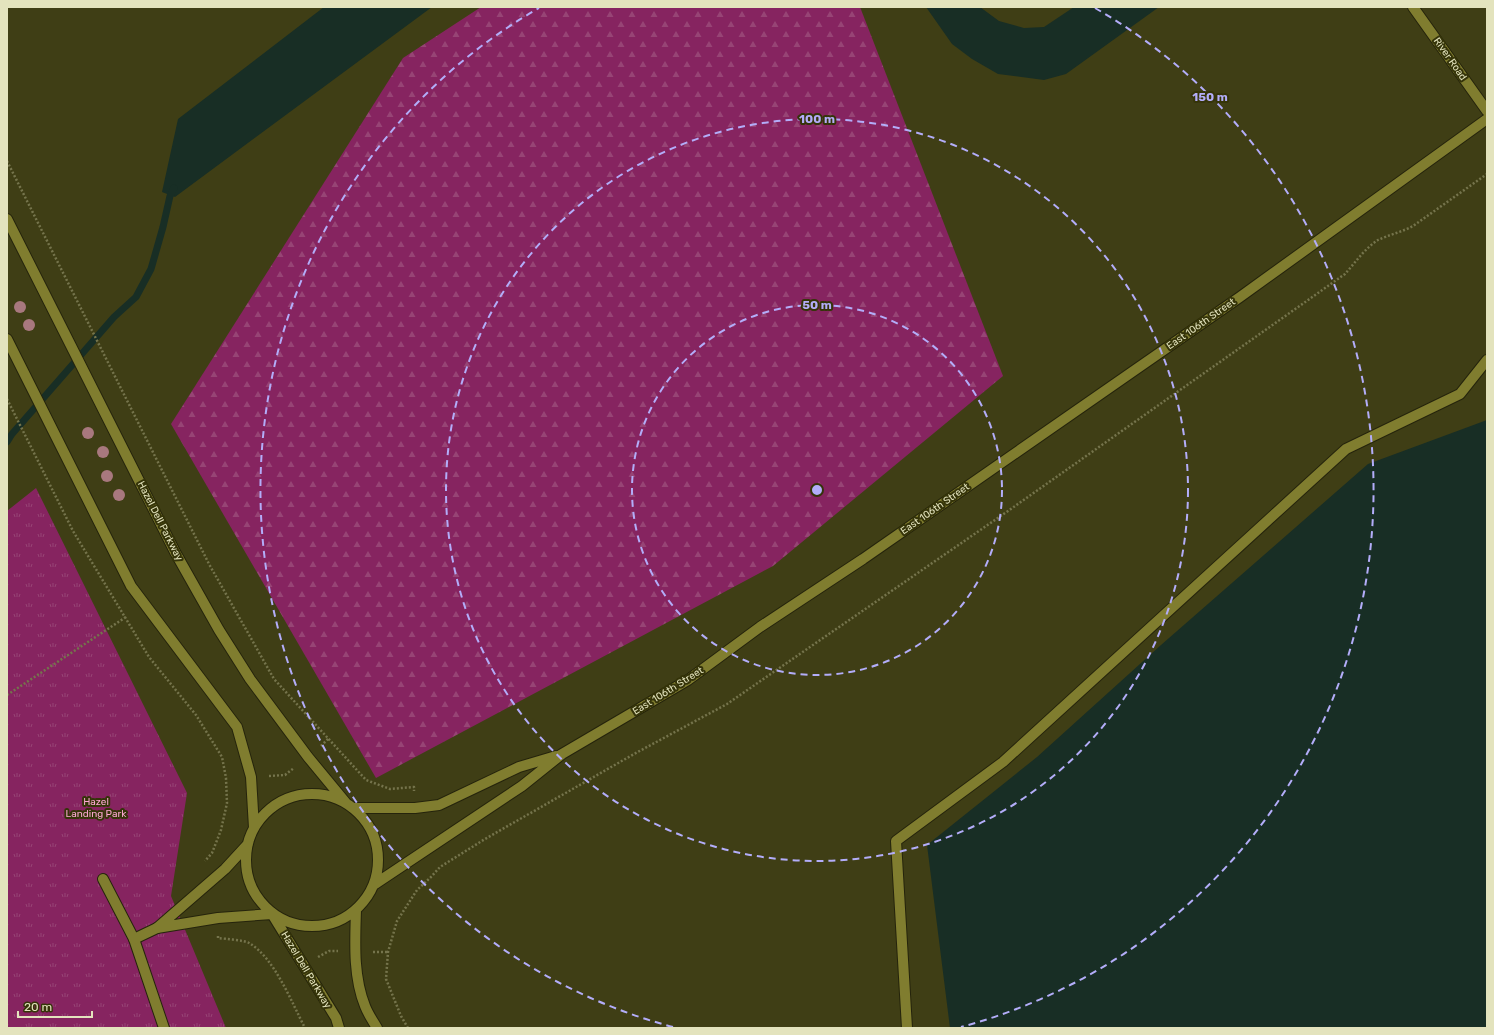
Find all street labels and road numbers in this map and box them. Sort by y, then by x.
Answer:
street label: River Road [1431,35,1469,83]
street label: East 106th Street [1164,296,1238,352]
street label: Hazel Dell Parkway [135,479,185,563]
street label: East 106th Street [898,481,972,537]
street label: East 106th Street [630,664,706,718]
street label: Hazel Dell Parkway [278,929,334,1011]

